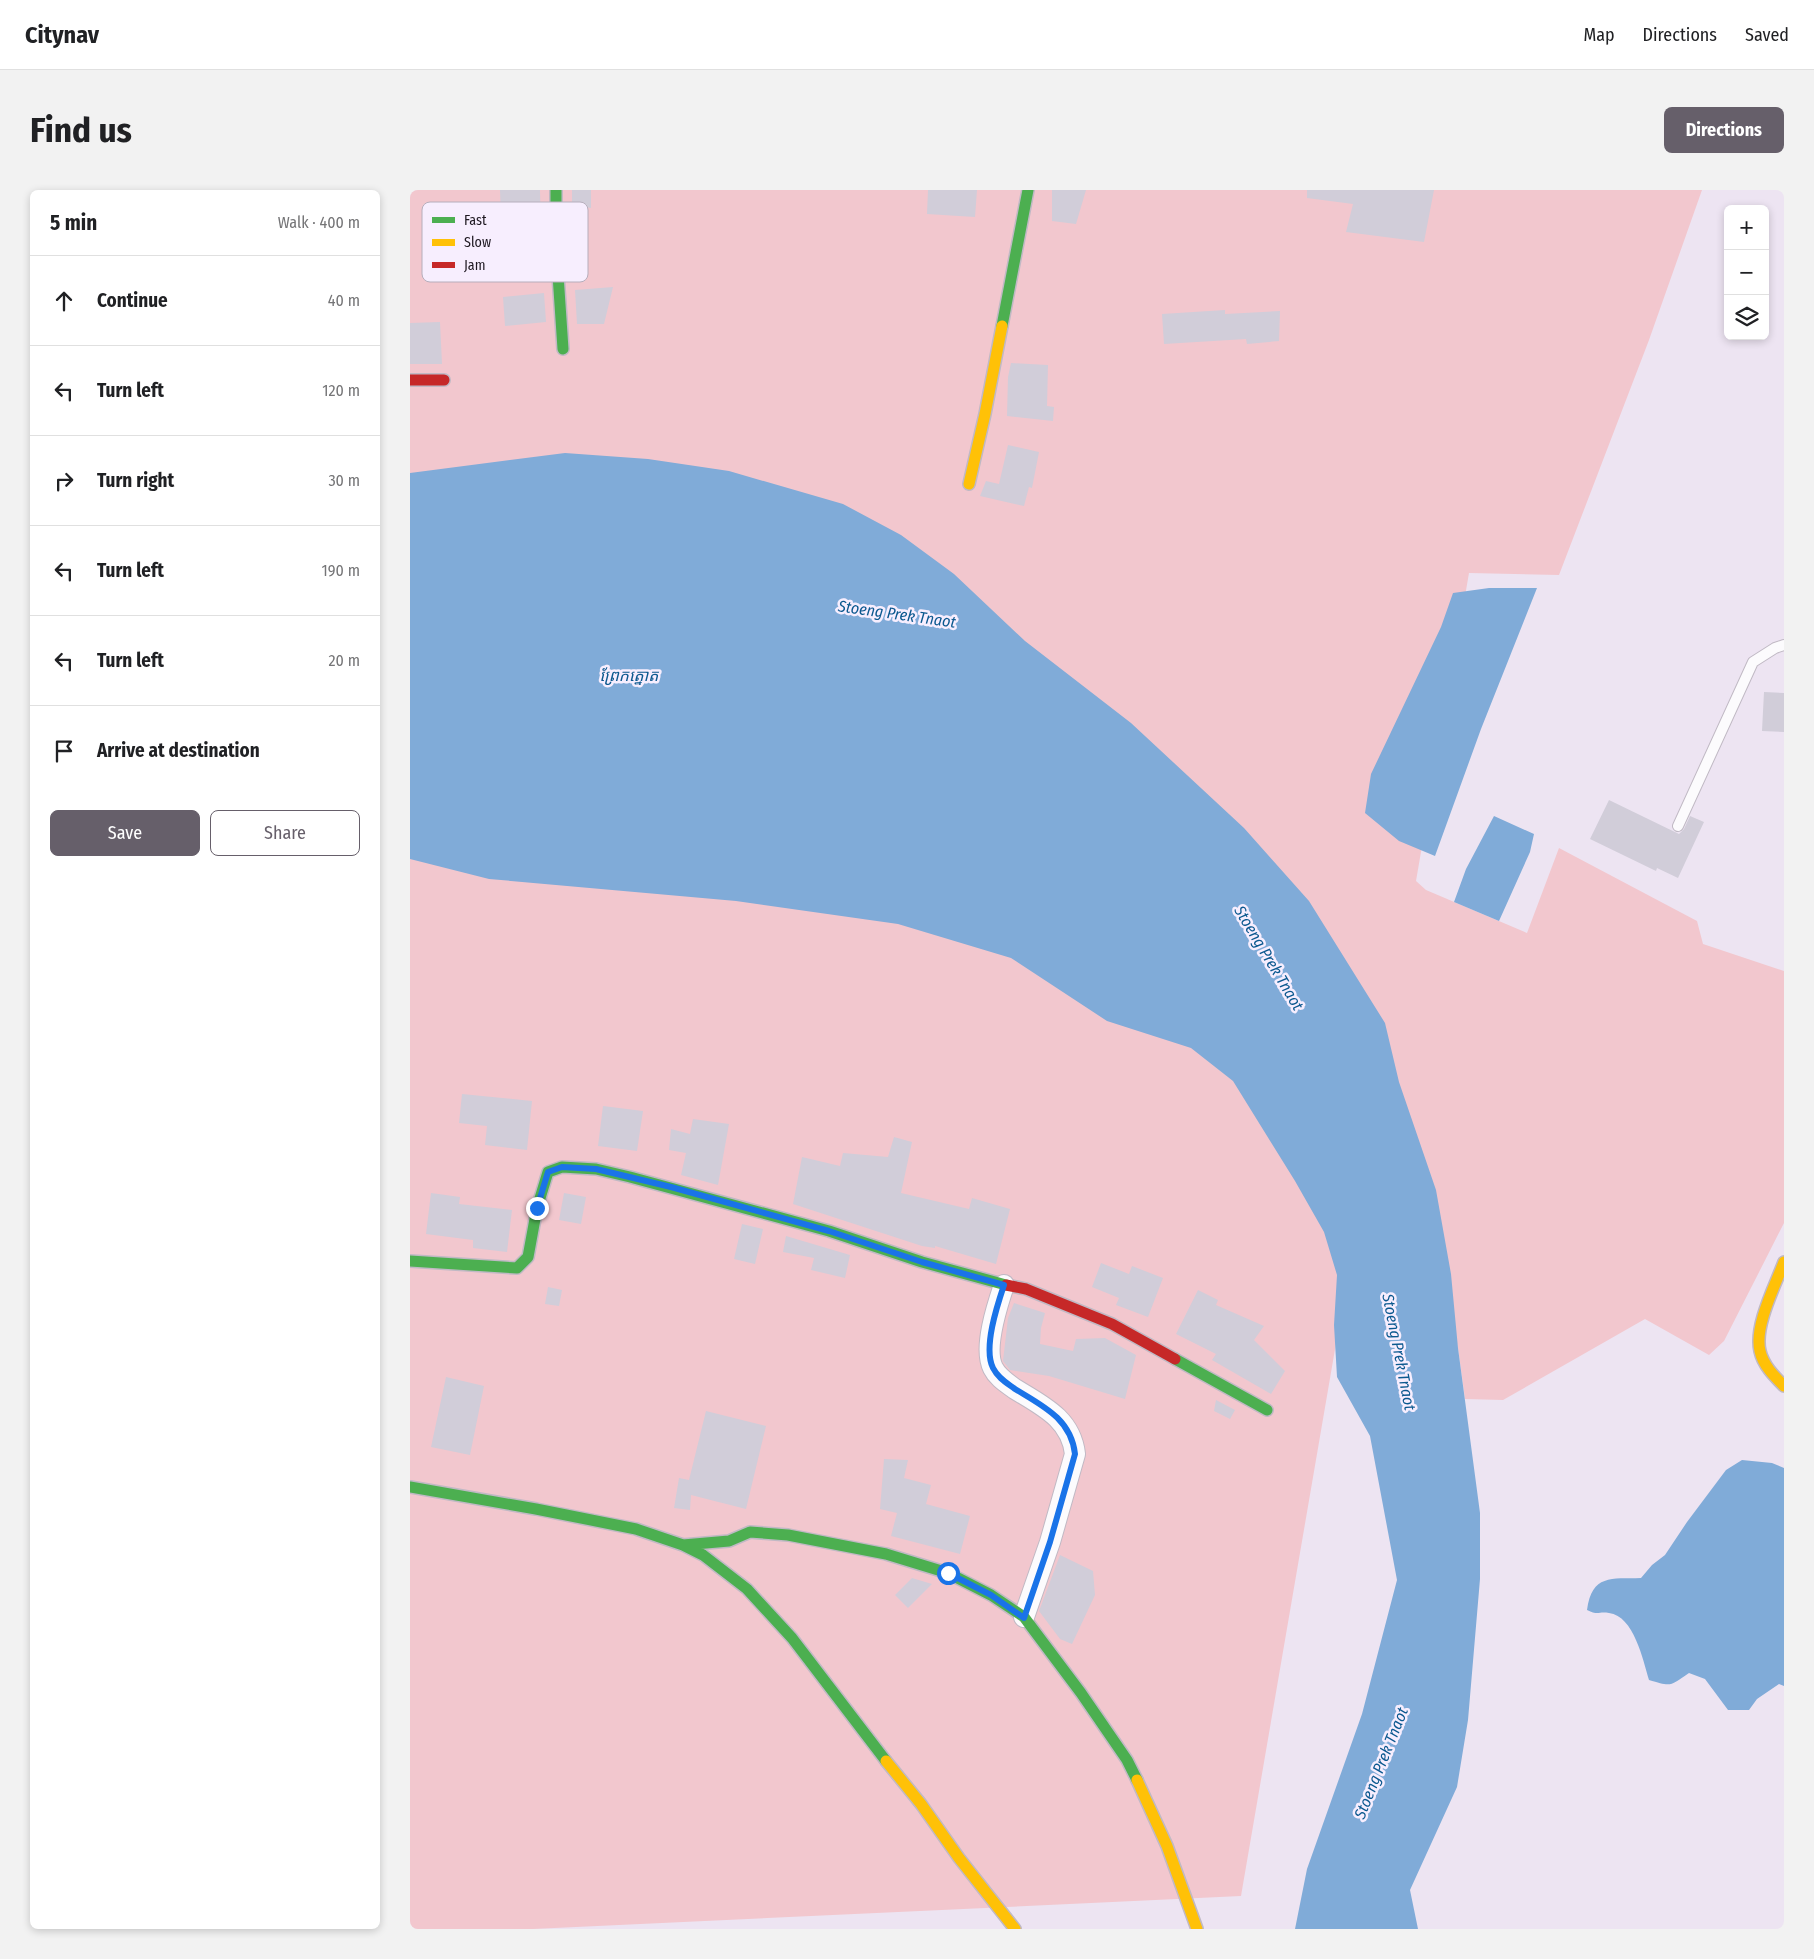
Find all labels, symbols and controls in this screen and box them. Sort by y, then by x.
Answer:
text: Citynav [25,21,99,49]
text: Map [1583,24,1615,46]
text: Directions [1643,24,1717,46]
text: Saved [1745,24,1789,46]
button: Directions [1664,107,1784,153]
text: Find us [30,109,132,151]
legend [422,202,588,282]
map controls [1724,205,1769,340]
button: + [1724,205,1769,250]
text: 5 min [50,210,97,236]
text: Fast [464,212,487,229]
text: Walk · 400 m [278,213,360,232]
text: Slow [464,234,491,251]
button: − [1724,250,1769,295]
text: Jam [464,257,485,274]
icon: ahead [50,287,78,315]
text: Continue [97,289,168,312]
text: 40 m [328,291,360,310]
button: layers [1724,295,1769,340]
icon: left [50,377,78,405]
text: Turn left [97,379,164,402]
text: 120 m [322,381,360,400]
icon: right [50,467,78,495]
text: Turn right [97,469,174,492]
text: 30 m [328,471,360,490]
icon: left [50,557,78,585]
text: Turn left [97,559,164,582]
text: 190 m [322,561,360,580]
water label: Stoeng Prek Tnaot [836,596,958,632]
icon: left [50,647,78,675]
text: Turn left [97,649,164,672]
text: 20 m [329,651,360,670]
water label: ព្រែកត្នោត [599,666,659,685]
icon: arrive [50,737,78,765]
text: Arrive at destination [97,739,260,762]
button: Save [50,810,200,856]
button: Share [210,810,360,856]
water label: Stoeng Prek Tnaot [1230,901,1308,1014]
route end [526,1197,549,1220]
water label: Stoeng Prek Tnaot [1378,1291,1420,1413]
route start [937,1562,960,1585]
water label: Stoeng Prek Tnaot [1350,1704,1412,1822]

